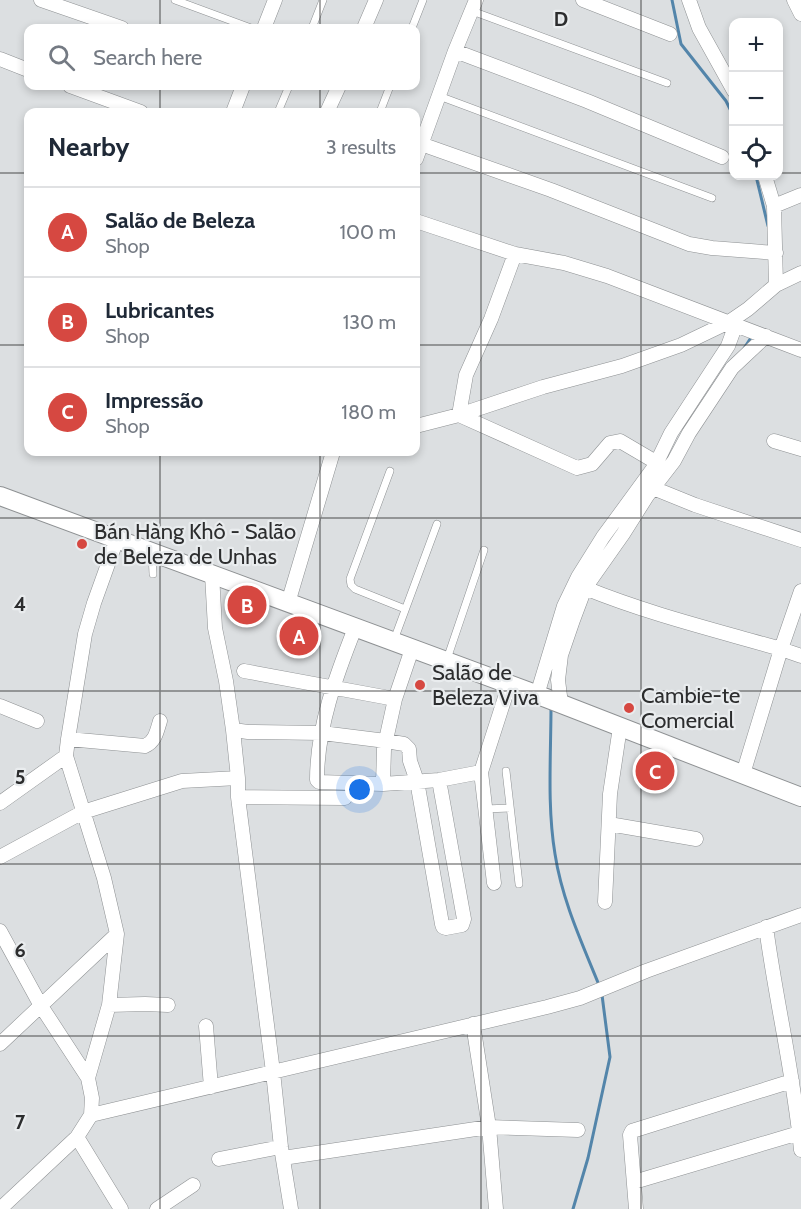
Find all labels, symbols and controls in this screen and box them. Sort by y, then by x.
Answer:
text: D [554,7,568,31]
map controls [729,18,783,180]
button: + [729,18,783,72]
search box [24,24,420,90]
icon: search [45,41,78,74]
text: Search here [93,44,202,71]
button: − [729,72,783,126]
button: locate [729,126,783,180]
text: Nearby [48,131,129,163]
text: 3 results [326,135,396,159]
text: Salão de Beleza [105,207,255,234]
text: A [61,220,74,244]
text: 100 m [340,220,396,244]
text: Shop [105,234,150,258]
text: Lubricantes [105,297,214,324]
text: B [61,310,74,334]
text: 130 m [343,310,396,334]
text: Shop [105,324,150,348]
text: Impressão [105,387,203,414]
text: C [61,400,74,424]
text: 180 m [341,400,396,424]
text: Shop [105,414,150,438]
place label: Bán Hàng Khô - Salão de Beleza de Unhas [94,518,296,570]
marker: Bán Hàng Khô - Salão de Beleza de Unhas [75,537,89,551]
pin: B [228,582,266,628]
text: 4 [14,592,26,616]
pin: A [280,614,318,658]
place label: Salão de Beleza Viva [432,659,539,711]
marker: Salão de Beleza Viva [413,678,427,692]
place label: Cambie-te Comercial [641,682,740,734]
marker: Cambie-te Comercial [622,701,636,715]
pin: C [636,748,674,794]
text: 5 [15,765,25,789]
your location [345,775,374,804]
text: 6 [14,938,26,962]
text: 7 [15,1110,26,1134]

